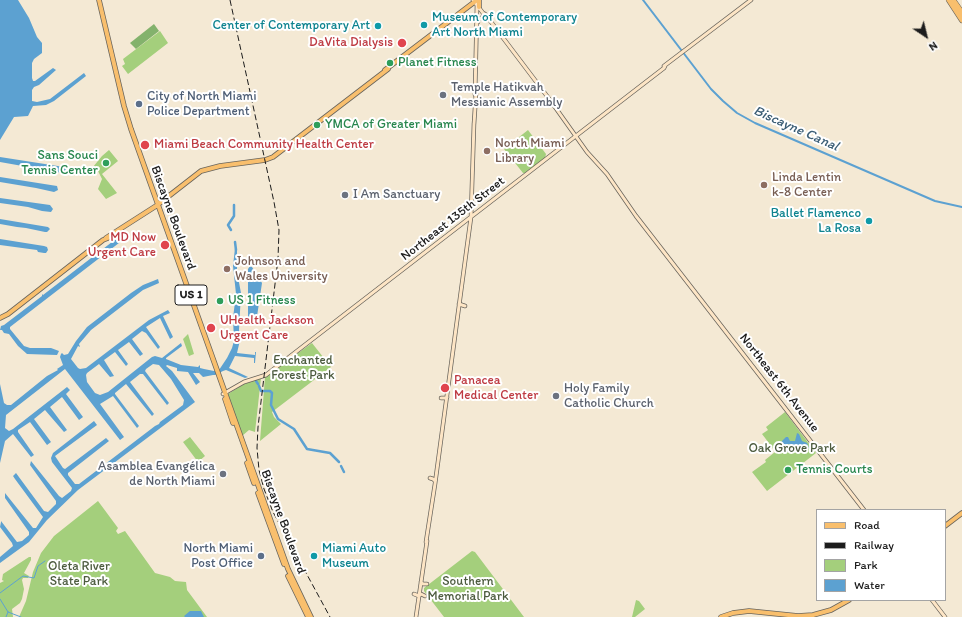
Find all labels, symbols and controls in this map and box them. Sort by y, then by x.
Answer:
place label: Museum of Contemporary Art North Miami [432,10,577,41]
north arrow [906,16,946,56]
place label: Center of Contemporary Art [213,18,370,34]
marker: Museum of Contemporary Art North Miami [419,20,429,30]
marker: Center of Contemporary Art [373,21,383,31]
place label: DaVita Dialysis [309,35,393,51]
marker: DaVita Dialysis [396,37,408,49]
text: N [926,39,940,54]
place label: Planet Fitness [398,55,476,71]
marker: Planet Fitness [385,58,395,68]
place label: Temple Hatikvah Messianic Assembly [451,80,562,111]
place label: City of North Miami Police Department [147,89,257,120]
marker: Temple Hatikvah Messianic Assembly [438,90,448,100]
marker: City of North Miami Police Department [134,99,144,109]
water label: Biscayne Canal [751,103,841,155]
place label: YMCA of Greater Miami [325,117,457,133]
marker: YMCA of Greater Miami [312,120,322,130]
place label: North Miami Library [495,136,564,167]
place label: Miami Beach Community Health Center [154,137,374,153]
marker: Miami Beach Community Health Center [139,139,151,151]
marker: North Miami Library [482,146,492,156]
place label: Sans Souci Tennis Center [21,148,98,179]
marker: Sans Souci Tennis Center [101,158,111,168]
street label: Biscayne Boulevard [147,164,199,272]
place label: Linda Lentin k-8 Center [772,170,841,201]
street label: Northeast 135th Street [398,174,508,264]
marker: Linda Lentin k-8 Center [759,180,769,190]
place label: I Am Sanctuary [353,187,440,203]
marker: I Am Sanctuary [340,190,350,200]
place label: Ballet Flamenco La Rosa [771,206,861,237]
marker: Ballet Flamenco La Rosa [864,216,874,226]
place label: MD Now Urgent Care [88,230,156,261]
marker: MD Now Urgent Care [159,239,171,251]
place label: Johnson and Wales University [235,254,328,285]
marker: Johnson and Wales University [222,264,232,274]
road number: US 1 [175,285,207,305]
place label: US 1 Fitness [228,293,295,309]
marker: US 1 Fitness [215,296,225,306]
place label: UHealth Jackson Urgent Care [220,313,314,344]
marker: UHealth Jackson Urgent Care [205,322,217,334]
street label: Northeast 6th Avenue [736,331,822,435]
park label: Enchanted Forest Park [271,353,335,384]
place label: Panacea Medical Center [454,373,538,404]
place label: Holy Family Catholic Church [564,381,654,412]
marker: Panacea Medical Center [439,382,451,394]
marker: Holy Family Catholic Church [551,391,561,401]
park label: Oak Grove Park [748,441,836,457]
place label: Asamblea Evangélica de North Miami [98,459,215,490]
place label: Tennis Courts [796,462,873,478]
marker: Tennis Courts [783,465,793,475]
street label: Biscayne Boulevard [257,468,309,576]
marker: Asamblea Evangélica de North Miami [218,469,228,479]
legend [816,509,946,601]
text: Road [854,518,880,532]
text: Railway [854,538,894,552]
place label: North Miami Post Office [184,541,253,572]
place label: Miami Auto Museum [322,541,386,572]
marker: North Miami Post Office [256,551,266,561]
marker: Miami Auto Museum [309,551,319,561]
text: Park [854,558,878,572]
park label: Oleta River State Park [48,559,110,590]
park label: Southern Memorial Park [427,574,509,605]
text: Water [854,578,885,592]

